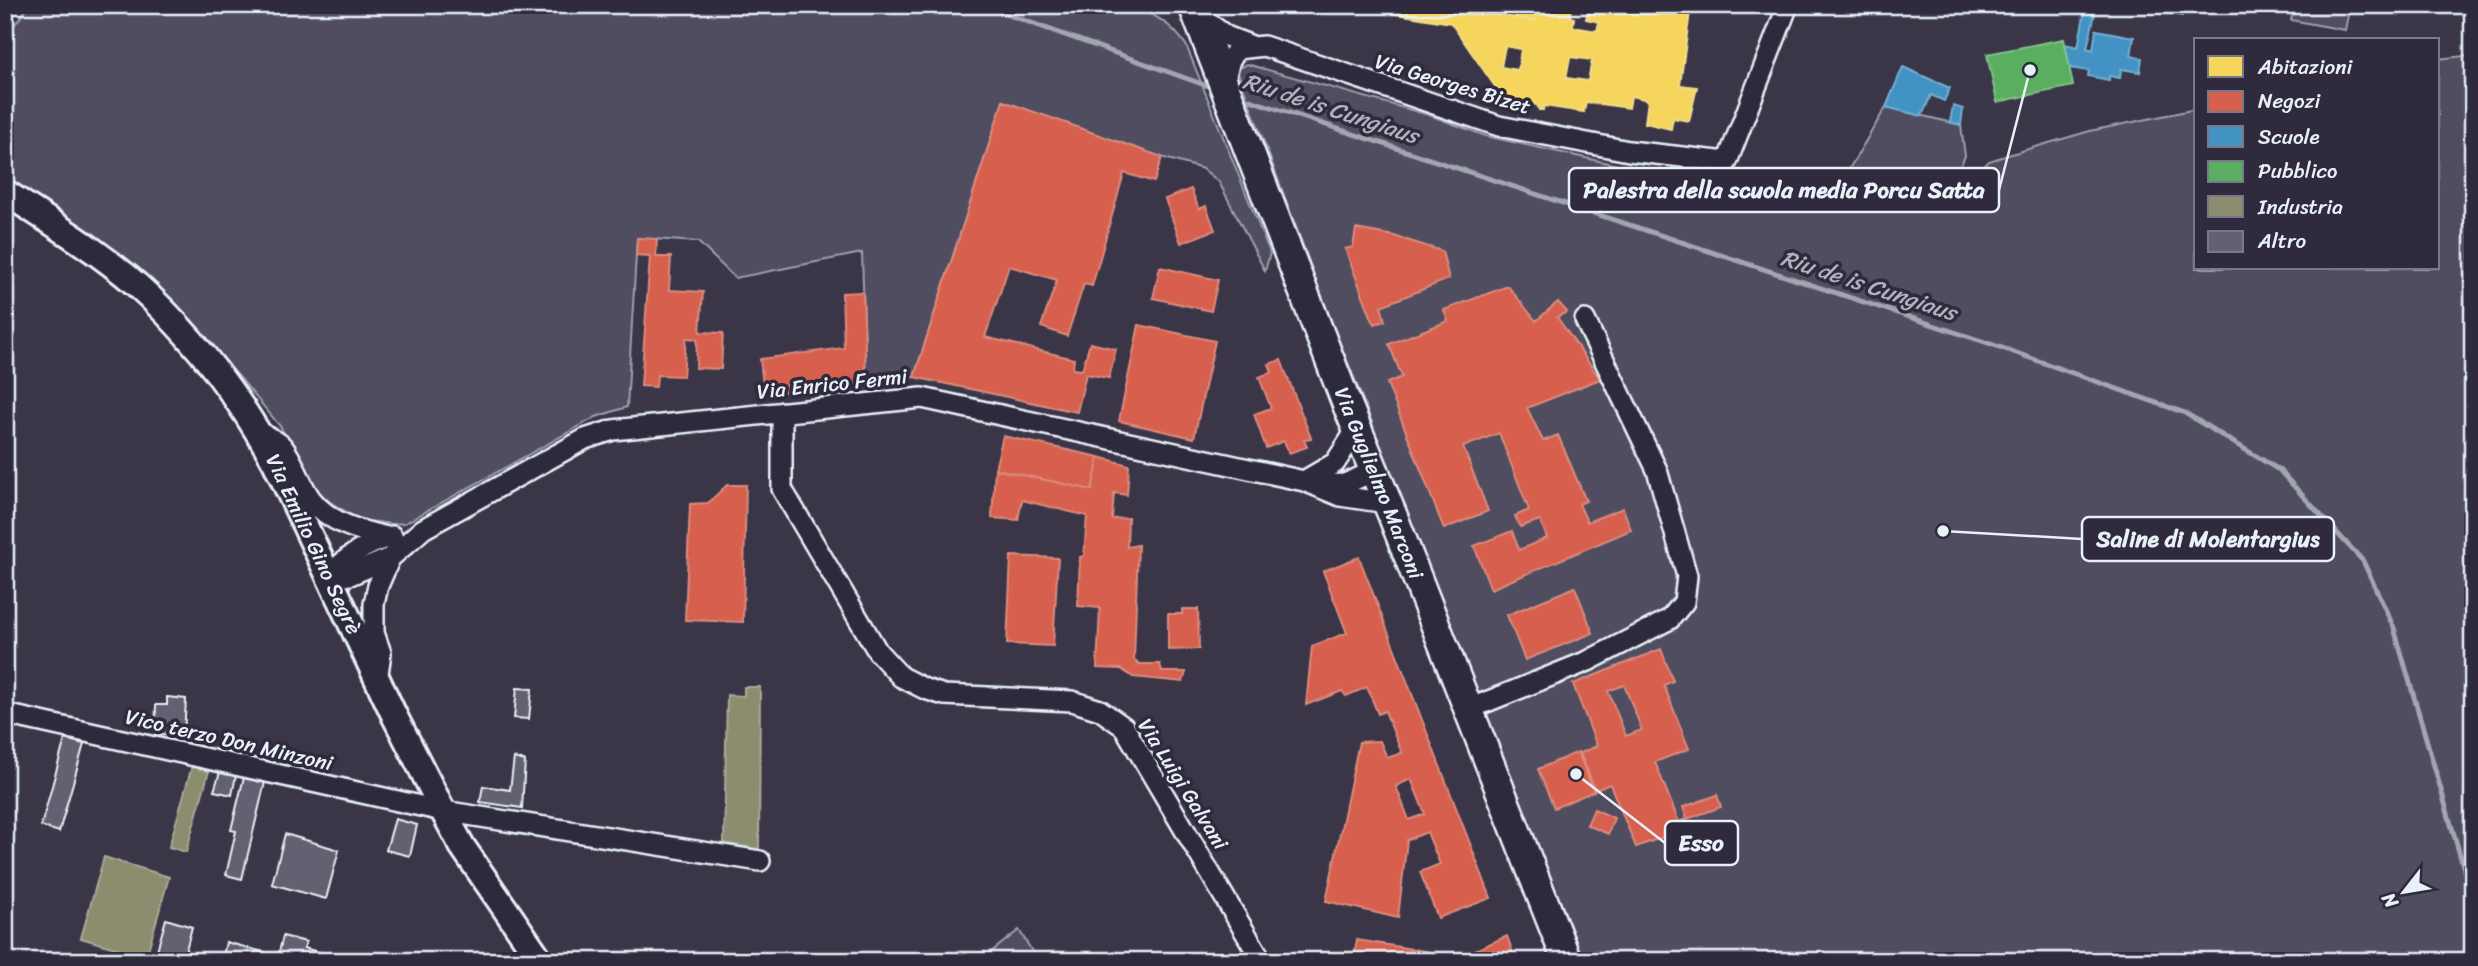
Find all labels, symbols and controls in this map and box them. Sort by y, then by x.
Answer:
legend [2194,38,2440,270]
street label: Via Georges Bizet [1370,42,1536,126]
text: Abitazioni [2257,48,2354,86]
water label: Riu de is Cungiaus [1238,61,1426,157]
text: Negozi [2258,82,2322,120]
text: Scuole [2258,118,2320,156]
text: Pubblico [2258,152,2337,190]
callout: Palestra della scuola media Porcu Satta [1569,168,1999,212]
text: Palestra della scuola media Porcu Satta [1583,170,1985,211]
text: Industria [2257,188,2343,226]
text: Altro [2257,222,2307,260]
water label: Riu de is Cungiaus [1776,238,1964,334]
street label: Via Enrico Fermi [755,357,910,411]
street label: Via Guglielmo Marconi [1323,381,1435,586]
street label: Via Emilio Gino Segrè [255,447,373,641]
callout: Saline di Molentargius [2082,517,2334,561]
text: Saline di Molentargius [2095,519,2320,560]
street label: Vico terzo Don Minzoni [122,698,338,783]
street label: Via Luigi Galvani [1127,710,1239,859]
callout: Esso [1665,821,1738,865]
text: Esso [1678,823,1724,864]
north arrow [2370,858,2440,928]
text: N [2372,886,2408,915]

